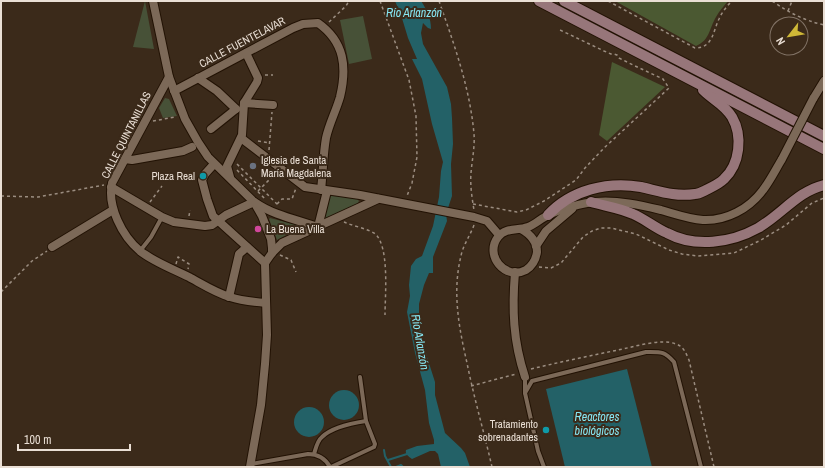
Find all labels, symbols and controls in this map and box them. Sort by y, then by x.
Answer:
water label: Río Arlanzón [386,5,442,21]
street label: CALLE FUENTELAVAR [197,13,288,71]
north arrow [769,16,809,56]
text: N [773,35,788,48]
street label: CALLE QUINTANILLAS [98,89,154,181]
place label: Iglesia de Santa María Magdalena [261,153,331,180]
marker: Iglesia de Santa María Magdalena [248,161,258,171]
place label: Plaza Real [151,169,195,183]
marker: Plaza Real [198,171,208,181]
place label: La Buena Villa [266,222,325,236]
marker: La Buena Villa [253,224,263,234]
water label: Río Arlanzón [407,313,433,371]
water label: Reactores biológicos [575,409,620,439]
place label: Tratamiento sobrenadantes [478,417,538,444]
marker: Tratamiento sobrenadantes [541,425,551,435]
scale bar [18,426,130,452]
text: 100 m [24,432,51,448]

